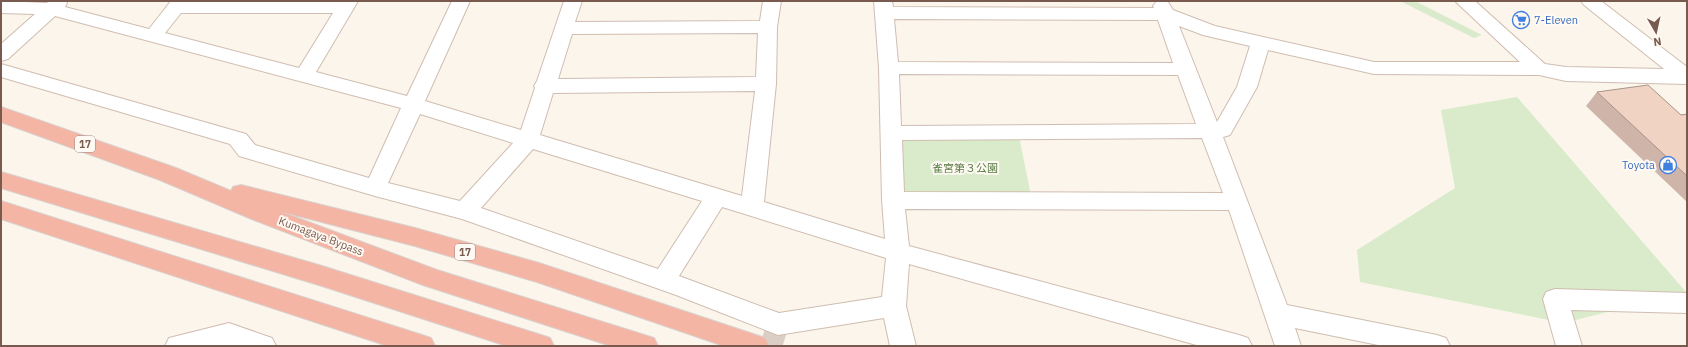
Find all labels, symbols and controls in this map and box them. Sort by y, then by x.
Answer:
supermarket icon: 7-Eleven [1511,10,1531,30]
north arrow [1636,12,1676,52]
place label: 7-Eleven [1534,13,1578,27]
text: N [1653,34,1663,49]
road number: 17 [75,136,95,152]
shop icon: Toyota [1658,155,1678,175]
place label: Toyota [1622,158,1655,172]
park label: 雀宮第３公園 [932,161,998,175]
street label: Kumagaya Bypass [277,213,365,259]
road number: 17 [455,244,475,260]

